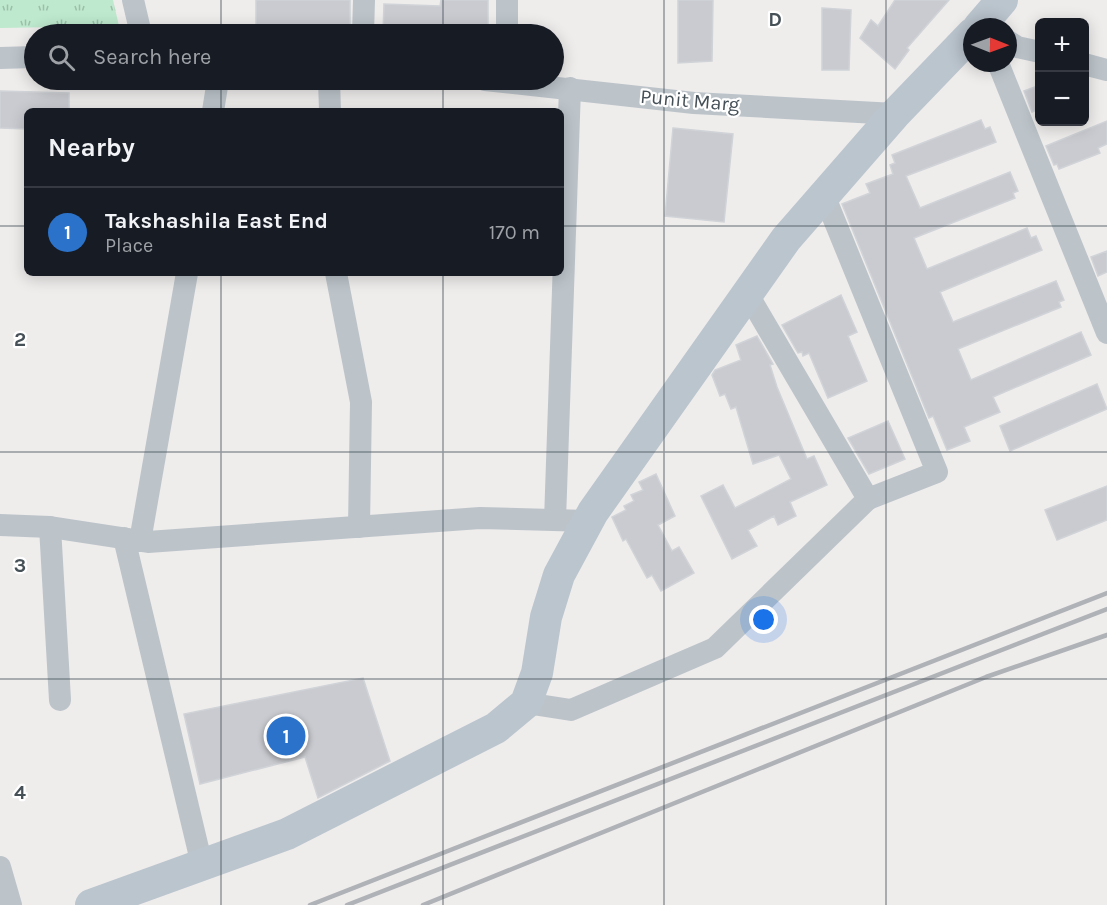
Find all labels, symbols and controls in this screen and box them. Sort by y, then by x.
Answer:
text: D [768,8,782,31]
north arrow [963,18,1017,72]
map controls [1035,18,1089,126]
button: + [1035,18,1089,72]
search box [24,24,564,90]
icon: search [45,41,78,74]
text: Search here [93,44,211,70]
button: − [1035,72,1089,126]
street label: Punit Marg [639,85,741,116]
text: Nearby [48,132,135,163]
text: Takshashila East End [105,208,328,234]
text: 1 [64,221,71,244]
text: 170 m [489,221,540,244]
text: Place [105,234,153,257]
text: 2 [14,328,26,351]
text: 3 [14,554,26,577]
your location [749,605,778,634]
pin: 1 [266,714,306,758]
text: 4 [14,781,26,804]

